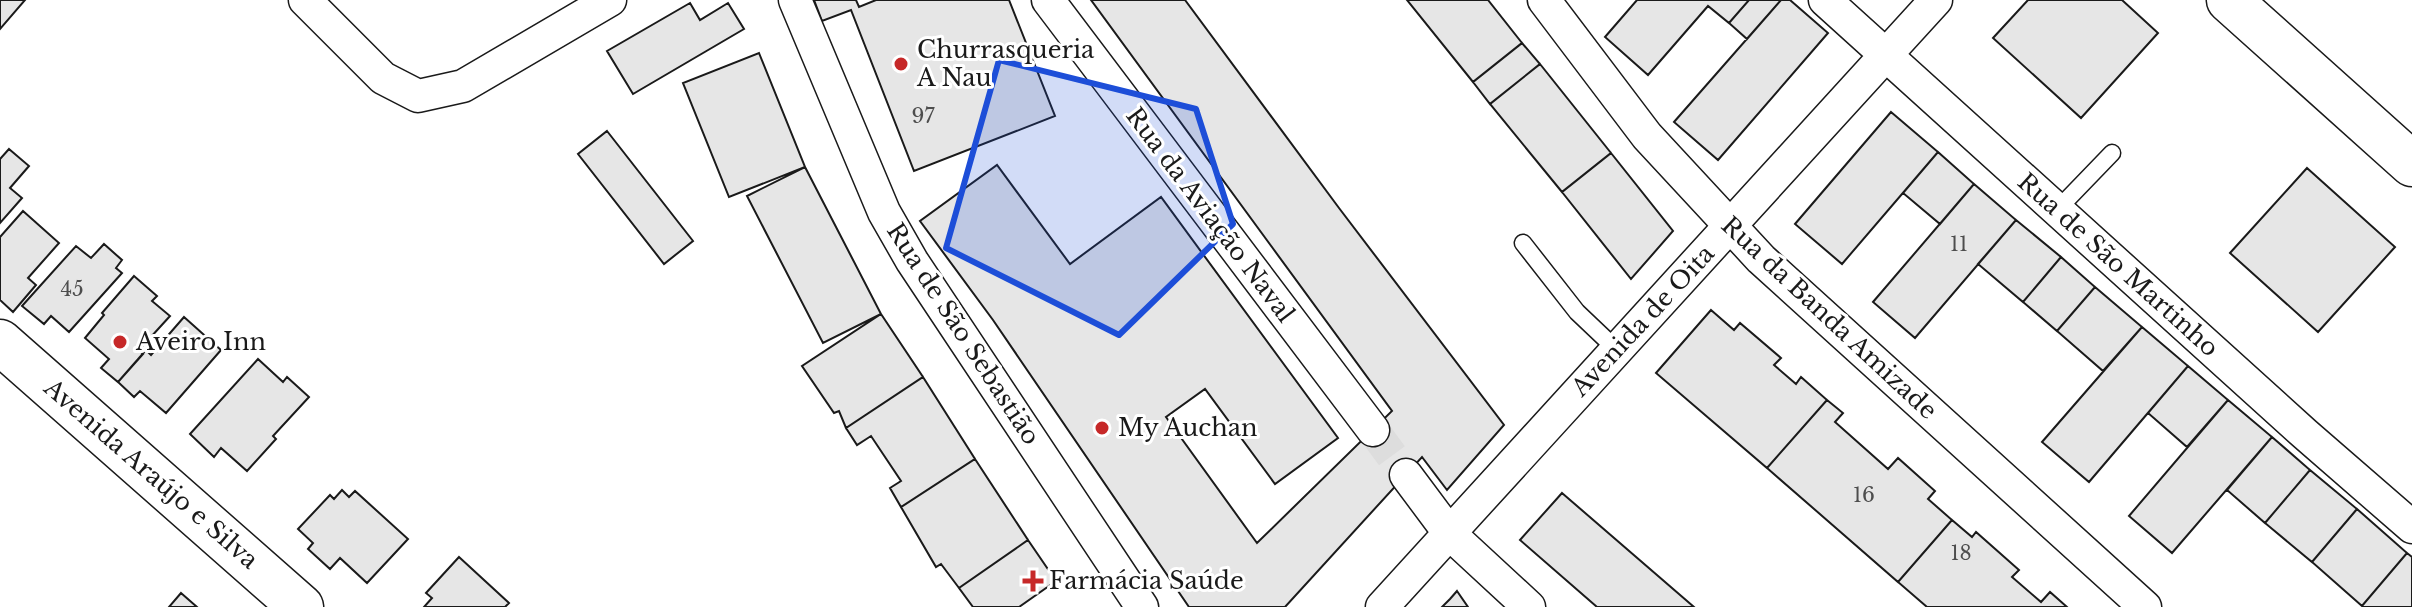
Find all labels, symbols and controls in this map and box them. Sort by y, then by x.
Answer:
place label: Churrasqueria A Nau [916,35,1095,92]
marker: Churrasqueria A Nau [892,55,910,73]
street label: Rua da Aviação Naval [1120,102,1301,328]
house number: 97 [912,104,935,128]
street label: Rua de São Martinho [2012,167,2225,362]
street label: Rua da Banda Amizade [1716,210,1943,425]
street label: Rua de São Sebastião [881,217,1046,450]
house number: 11 [1950,232,1968,256]
street label: Avenida de Oita [1565,239,1721,403]
house number: 45 [60,277,84,301]
place label: Aveiro Inn [135,327,266,356]
marker: Aveiro Inn [111,333,129,351]
street label: Avenida Araújo e Silva [38,372,265,575]
place label: My Auchan [1118,413,1258,442]
marker: My Auchan [1093,419,1111,437]
house number: 16 [1853,483,1875,507]
house number: 18 [1950,541,1972,565]
place label: Farmácia Saúde [1049,566,1244,595]
marker: Farmácia Saúde [1024,572,1042,590]

